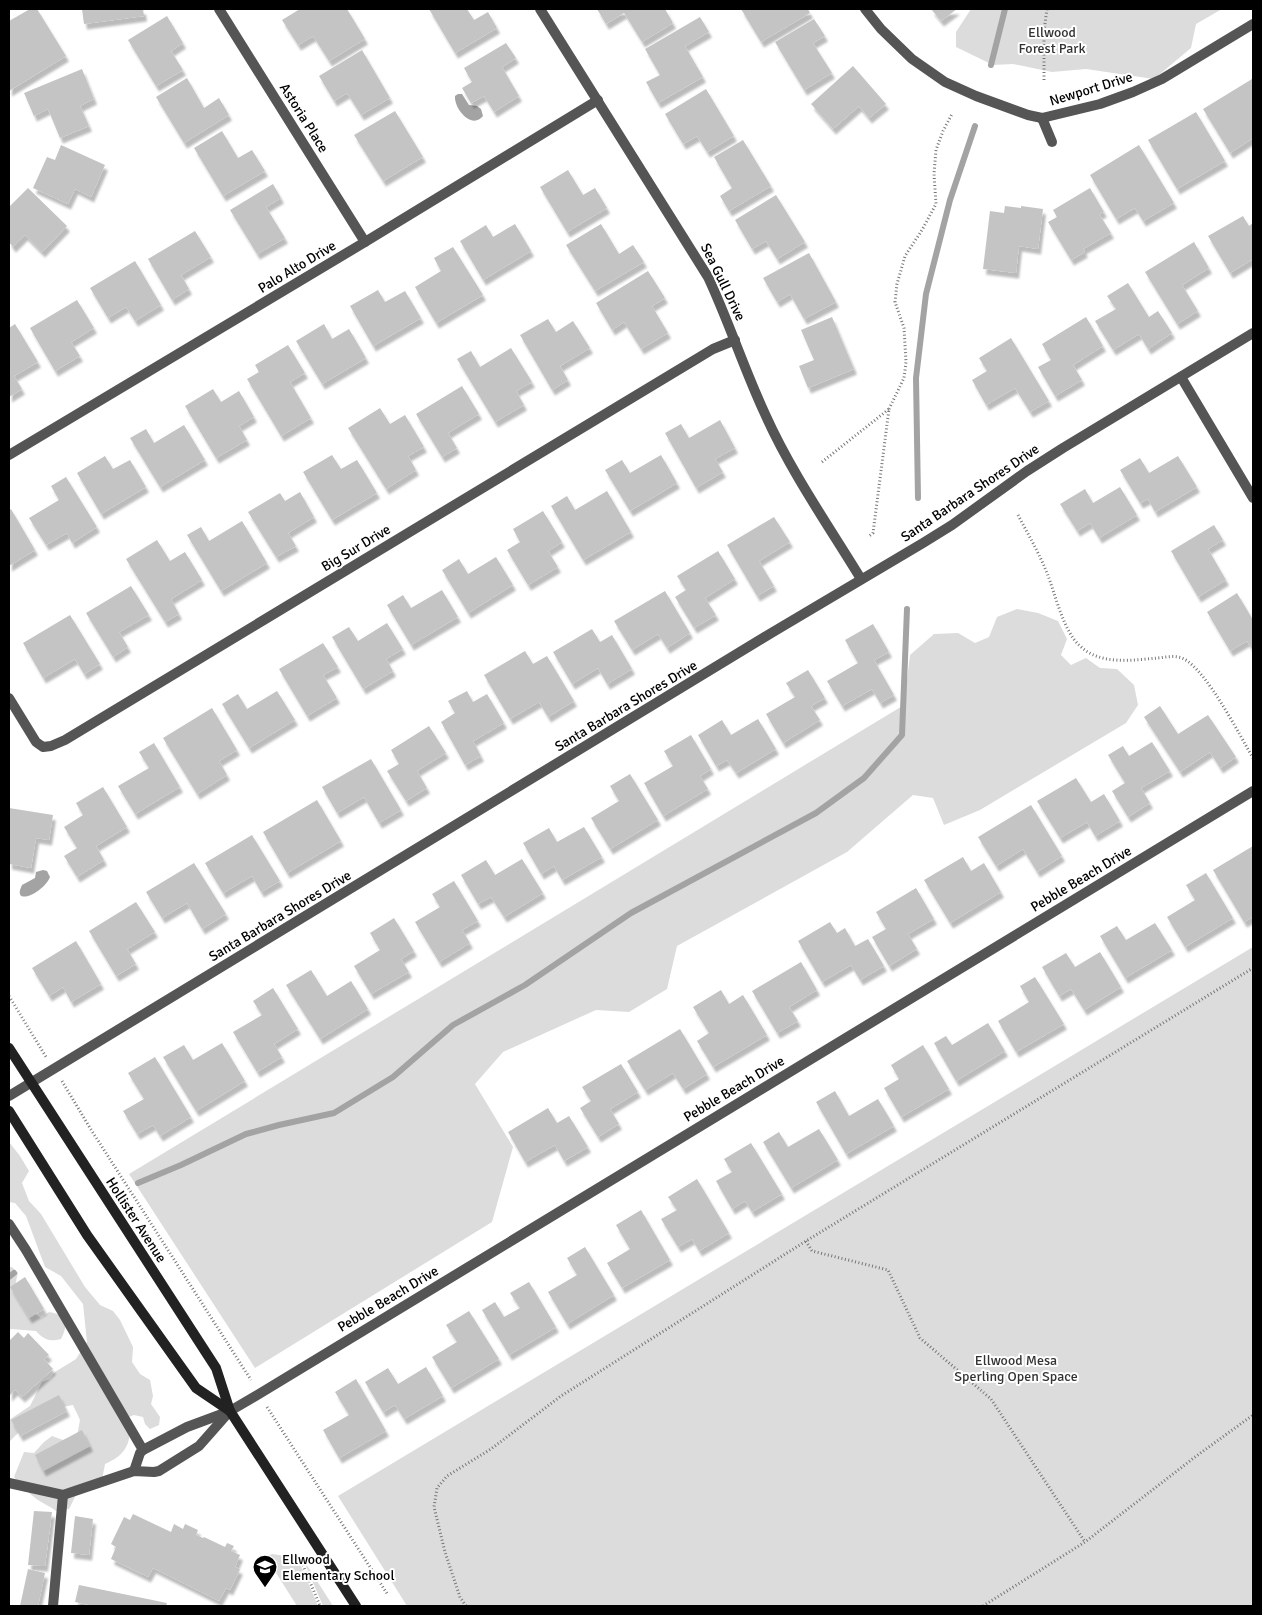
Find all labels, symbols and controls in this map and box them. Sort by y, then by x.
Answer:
park label: Ellwood Forest Park [1018,24,1086,57]
street label: Newport Drive [1047,68,1135,110]
street label: Astoria Place [276,80,332,156]
street label: Palo Alto Drive [255,237,339,297]
street label: Sea Gull Drive [697,240,749,324]
street label: Santa Barbara Shores Drive [898,440,1042,546]
street label: Big Sur Drive [318,521,394,575]
street label: Santa Barbara Shores Drive [552,657,700,755]
street label: Pebble Beach Drive [1028,842,1134,916]
street label: Santa Barbara Shores Drive [206,867,354,965]
street label: Pebble Beach Drive [681,1052,787,1126]
street label: Hollister Avenue [102,1174,170,1266]
street label: Pebble Beach Drive [335,1262,441,1336]
park label: Ellwood Mesa Sperling Open Space [954,1352,1078,1385]
place label: Ellwood Elementary School [282,1551,395,1584]
school or university icon: Ellwood Elementary School [252,1554,278,1588]

